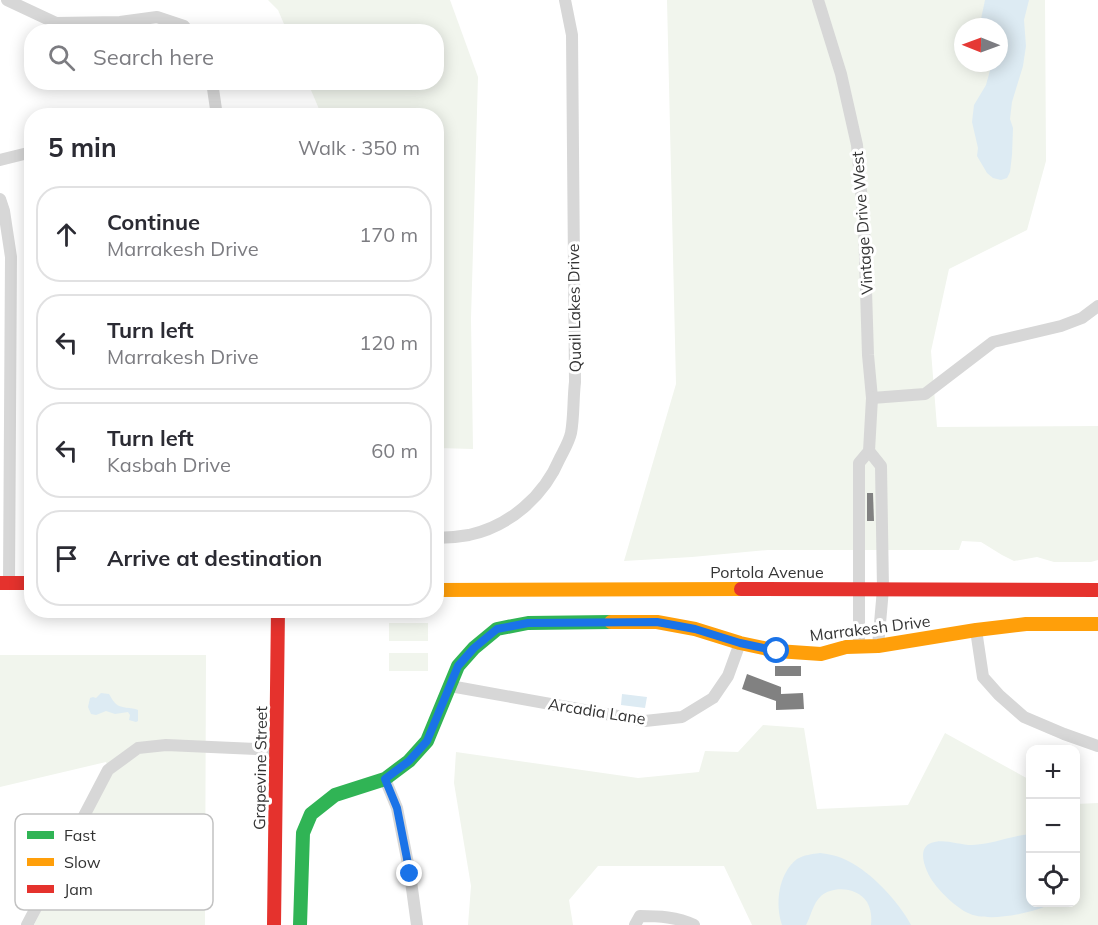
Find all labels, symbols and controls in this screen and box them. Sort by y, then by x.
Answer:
north arrow [954,18,1008,72]
search box [24,24,444,90]
icon: search [45,41,78,74]
text: Search here [93,43,214,71]
text: 5 min [48,131,117,164]
text: Walk · 350 m [298,135,420,160]
street label: Vintage Drive West [847,150,877,295]
text: Continue [107,208,200,236]
icon: ahead [50,218,83,251]
text: 170 m [359,222,418,247]
text: Marrakesh Drive [107,236,259,261]
street label: Quail Lakes Drive [563,243,585,373]
text: Turn left [107,316,194,344]
icon: left [50,326,83,359]
text: 120 m [359,330,418,355]
text: Marrakesh Drive [107,344,259,369]
text: Turn left [107,424,194,452]
icon: left [50,434,83,467]
text: 60 m [371,438,418,463]
text: Kasbah Drive [107,452,231,477]
icon: arrive [50,542,83,575]
text: Arrive at destination [107,544,322,572]
street label: Portola Avenue [710,562,824,582]
street label: Marrakesh Drive [809,611,931,645]
route start [763,637,789,663]
street label: Arcadia Lane [547,693,647,729]
street label: Grapevine Street [249,705,271,830]
map controls [1026,745,1080,907]
button: + [1026,745,1080,799]
button: − [1026,799,1080,853]
legend [15,814,213,910]
text: Fast [64,825,96,845]
text: Slow [64,852,101,872]
button: locate [1026,853,1080,907]
route end [396,860,422,886]
text: Jam [64,879,93,899]

